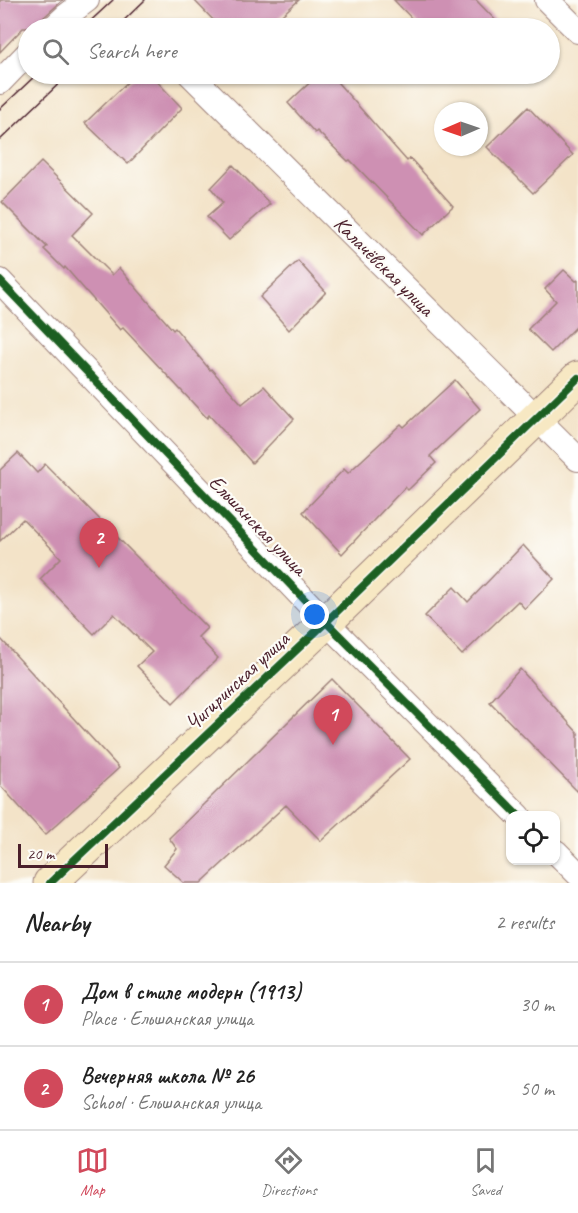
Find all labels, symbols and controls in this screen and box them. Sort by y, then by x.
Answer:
search box [18,18,560,84]
icon: search [39,35,72,68]
text: Search here [87,37,177,65]
north arrow [434,102,488,156]
street label: Калачёвская улица [329,211,441,323]
street label: Ельшанская улица [204,469,314,582]
pin: 2 [80,518,118,568]
your location [300,600,329,629]
street label: Чигиринская улица [180,625,296,736]
pin: 1 [314,696,352,745]
map controls [506,811,560,865]
button: locate [506,811,560,865]
scale bar [18,841,108,868]
text: 20 m [27,844,54,864]
text: Nearby [24,906,89,939]
text: 2 results [495,910,554,935]
text: Дом в стиле модерн (1913) [81,978,301,1006]
text: 1 [39,992,48,1017]
text: 30 m [520,992,554,1017]
text: Place · Ельшанская улица [81,1006,253,1031]
text: Вечерняя школа № 26 [81,1062,254,1090]
text: 2 [39,1076,48,1101]
text: 50 m [520,1076,554,1101]
text: School · Ельшанская улица [81,1090,261,1115]
tab: Map [76,1144,109,1200]
tab: Directions [261,1144,317,1200]
tab: Saved [469,1144,502,1200]

